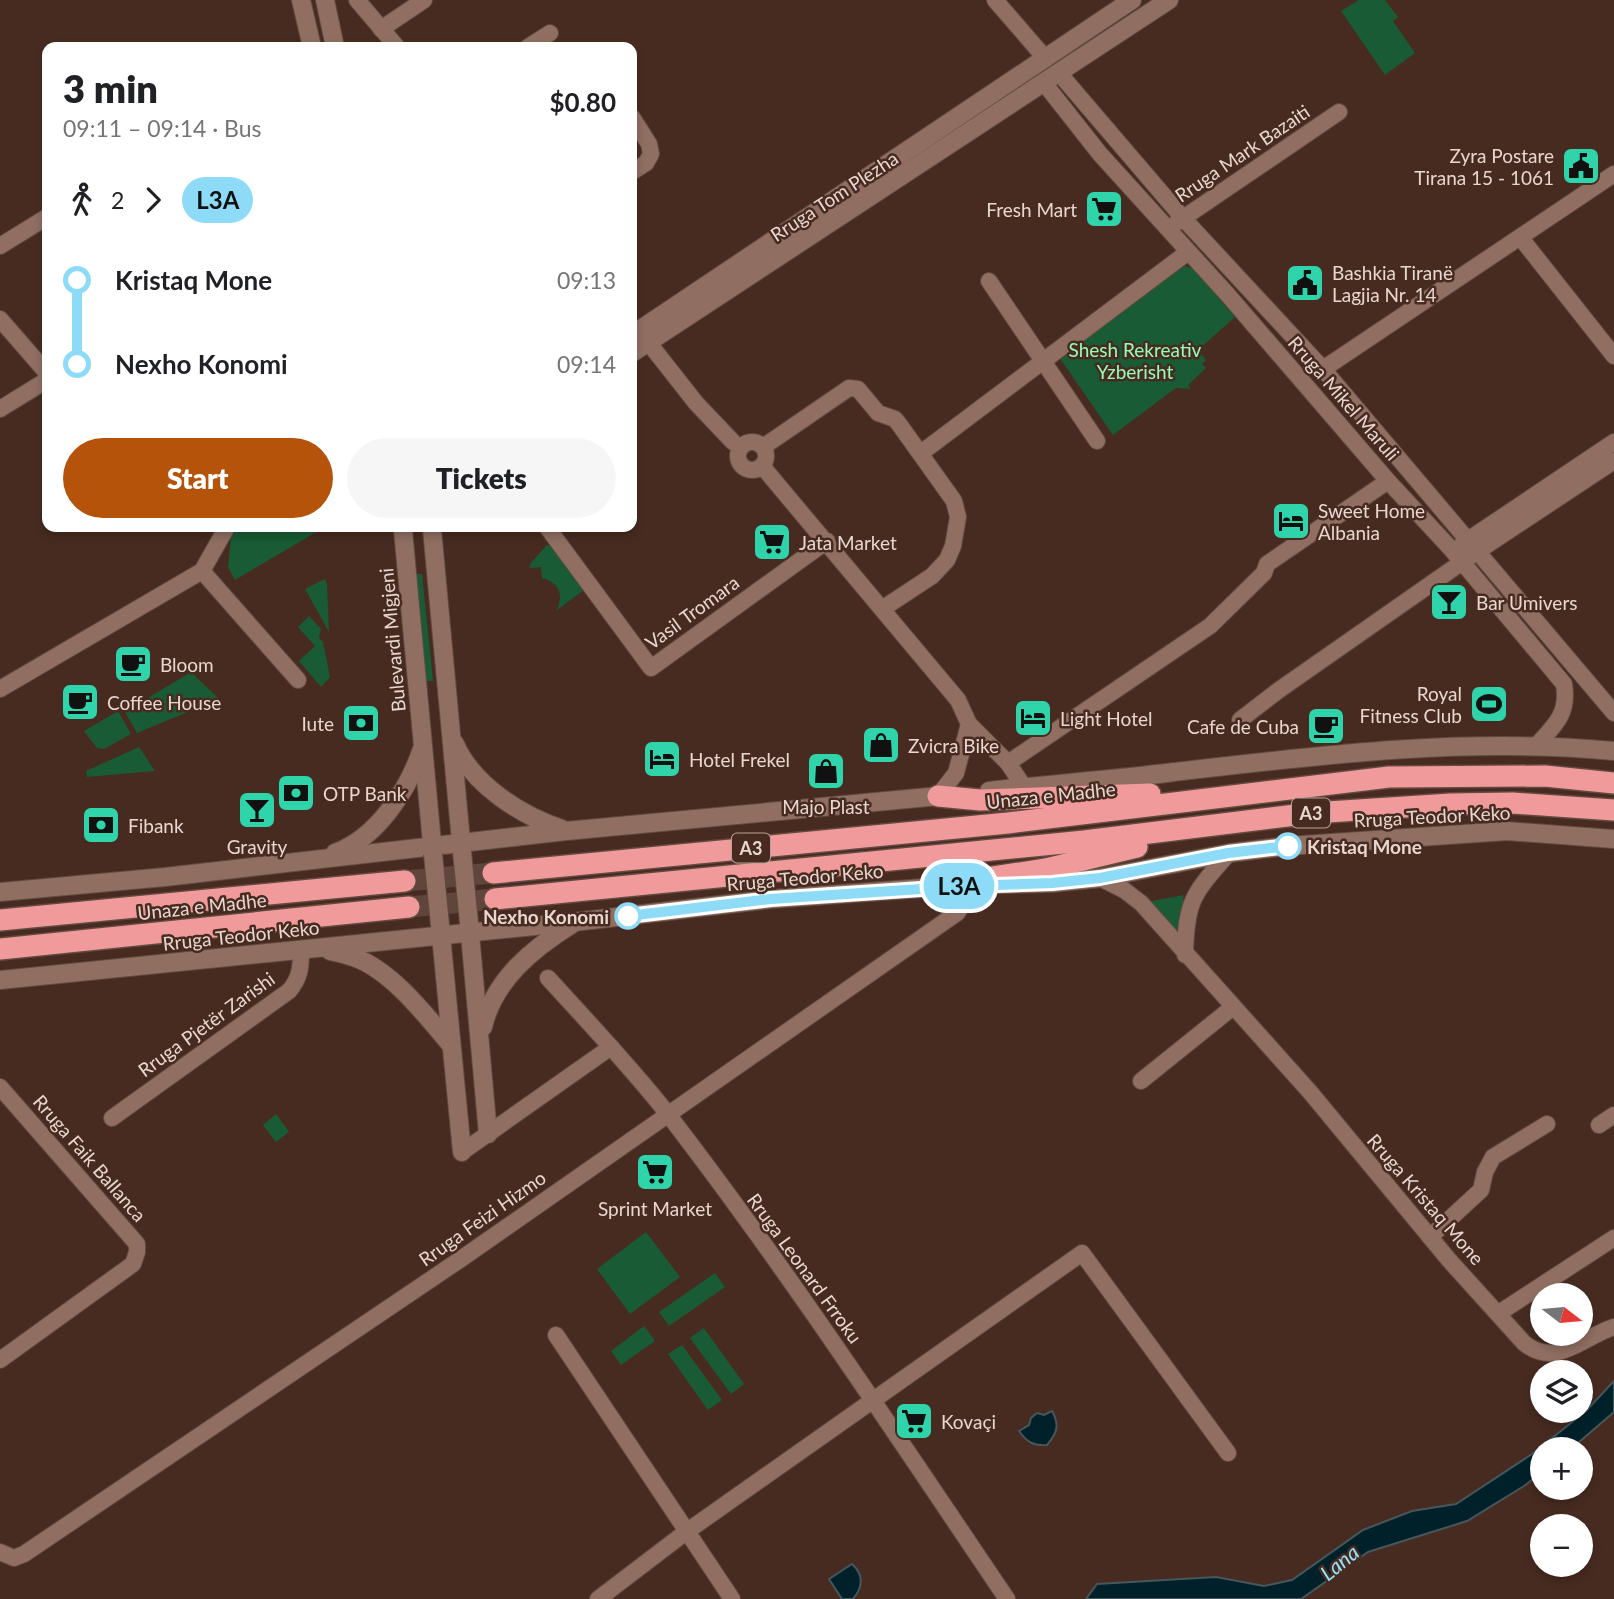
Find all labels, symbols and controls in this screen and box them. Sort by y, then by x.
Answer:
text: 3 min [63,65,158,111]
text: $0.80 [550,86,616,118]
street label: Rruga Mark Bazaiti [1170,99,1314,207]
text: 09:11 – 09:14 · Bus [63,114,262,142]
place label: Zyra Postare Tirana 15 - 1061 [1414,144,1554,189]
public building icon: Zyra Postare Tirana 15 - 1061 [1560,145,1602,187]
street label: Rruga Tom Plezha [766,146,902,246]
icon: walk [63,181,101,219]
icon: forward [134,181,172,219]
text: L3A [196,185,239,214]
text: 2 [111,186,124,214]
supermarket icon: Fresh Mart [1083,188,1125,230]
place label: Fresh Mart [986,198,1077,221]
place label: Bashkia Tiranë Lagjia Nr. 14 [1332,261,1453,306]
public building icon: Bashkia Tiranë Lagjia Nr. 14 [1284,262,1326,304]
text: Kristaq Mone [115,264,272,296]
text: 09:13 [557,266,616,294]
street label: Rruga Mikel Maruli [1284,331,1404,465]
park label: Shesh Rekreativ Yzberisht [1069,338,1202,383]
text: Nexho Konomi [115,348,288,380]
text: 09:14 [557,350,616,378]
button: Start [63,438,333,518]
button: Tickets [347,438,616,518]
place label: Sweet Home Albania [1318,499,1425,544]
hotel icon: Sweet Home Albania [1270,500,1312,542]
supermarket icon: Jata Market [751,521,793,563]
place label: Jata Market [799,531,897,554]
street label: Bulevardi Migjeni [374,567,410,713]
street label: Vasil Tromara [641,570,743,654]
bar icon: Bar Umivers [1428,581,1470,623]
place label: Bar Umivers [1476,591,1578,614]
cafe icon: Bloom [112,643,154,685]
place label: Bloom [160,653,214,676]
cafe icon: Coffee House [59,681,101,723]
place label: Royal Fitness Club [1360,682,1462,727]
sports icon: Royal Fitness Club [1468,683,1510,725]
place label: Coffee House [107,691,221,714]
hotel icon: Light Hotel [1012,697,1054,739]
bank icon: Iute [340,702,382,744]
cafe icon: Cafe de Cuba [1305,705,1347,747]
place label: Light Hotel [1060,707,1152,730]
place label: Iute [301,712,334,735]
place label: Cafe de Cuba [1187,715,1299,738]
shop icon: Zvicra Bike [860,724,902,766]
place label: Zvicra Bike [908,734,999,757]
hotel icon: Hotel Frekel [641,738,683,780]
place label: Hotel Frekel [689,748,790,771]
shop icon: Majo Plast [805,750,847,792]
bank icon: OTP Bank [275,772,317,814]
street label: Unaza e Madhe [985,777,1117,813]
place label: OTP Bank [323,782,407,805]
bar icon: Gravity [236,789,278,831]
place label: Majo Plast [782,795,870,818]
road number: A3 [1292,798,1330,828]
street label: Rruga Teodor Keko [1353,800,1511,832]
bank icon: Fibank [80,804,122,846]
place label: Fibank [128,814,184,837]
marker: Kristaq Mone [1275,833,1301,859]
road number: A3 [732,834,770,862]
place label: Gravity [227,835,288,858]
place label: Kristaq Mone [1307,835,1422,858]
street label: Rruga Teodor Keko [726,859,884,895]
line badge: L3A [919,863,999,909]
text: L3A [937,871,981,900]
street label: Unaza e Madhe [136,888,268,924]
marker: Nexho Konomi [615,903,641,929]
place label: Nexho Konomi [483,905,609,928]
street label: Rruga Teodor Keko [162,915,320,955]
street label: Rruga Pjetër Zarishi [133,967,279,1081]
street label: Rruga Faik Ballanca [29,1090,151,1226]
street label: Rruga Kristaq Mone [1363,1129,1489,1269]
supermarket icon: Sprint Market [634,1151,676,1193]
street label: Rruga Feizi Hizmo [414,1166,550,1270]
street label: Rruga Leonard Frroku [743,1188,867,1348]
place label: Sprint Market [598,1197,712,1220]
north arrow [1530,1283,1592,1346]
map controls [1530,1283,1593,1577]
button: layers [1530,1360,1593,1423]
supermarket icon: Kovaçi [893,1400,935,1442]
place label: Kovaçi [941,1410,996,1433]
button: + [1530,1437,1593,1500]
button: − [1530,1514,1593,1577]
water label: Lana [1315,1539,1363,1585]

